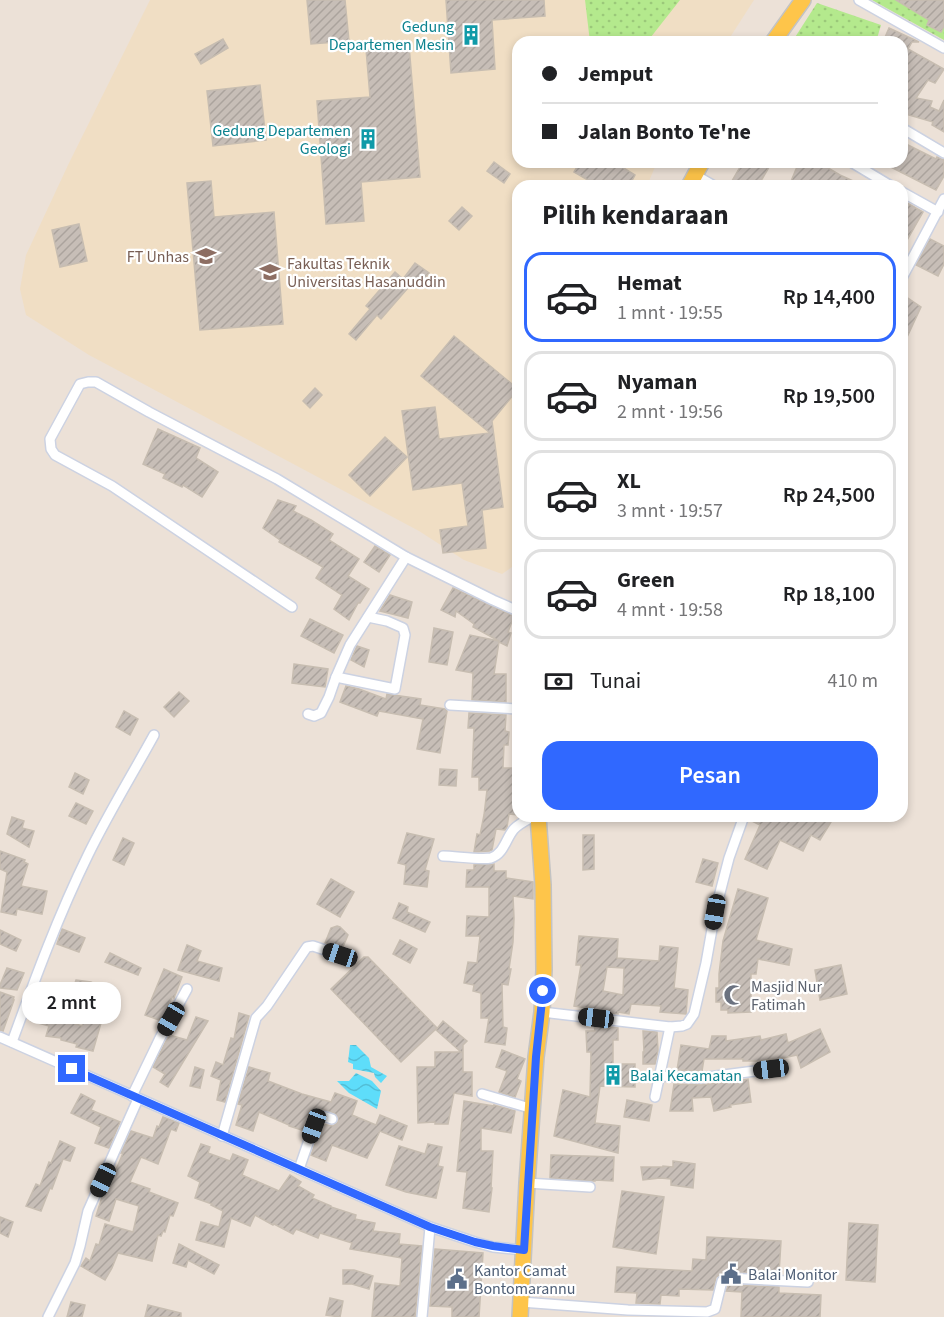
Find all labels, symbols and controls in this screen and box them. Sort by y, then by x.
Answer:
place label: Gedung Departemen Mesin [329,16,454,56]
building icon: Gedung Departemen Mesin [459,23,483,47]
text: Jemput [578,58,653,90]
text: Jalan Bonto Te'ne [578,116,751,148]
place label: Gedung Departemen Geologi [212,120,351,160]
building icon: Gedung Departemen Geologi [356,127,380,151]
text: Pilih kendaraan [542,196,729,235]
school or university icon: FT Unhas [194,244,218,268]
place label: FT Unhas [127,246,189,268]
place label: Fakultas Teknik Universitas Hasanuddin [287,253,446,293]
school or university icon: Fakultas Teknik Universitas Hasanuddin [258,260,282,284]
text: Hemat [617,267,682,299]
icon: car [545,270,599,324]
text: Rp 14,400 [783,281,875,313]
text: 1 mnt · 19:55 [617,299,723,327]
text: Nyaman [617,366,697,398]
icon: car [545,369,599,423]
text: Rp 19,500 [783,380,875,412]
text: 2 mnt · 19:56 [617,398,723,426]
text: XL [617,465,641,497]
icon: car [545,468,599,522]
text: Rp 24,500 [783,479,875,511]
text: 3 mnt · 19:57 [617,497,723,525]
text: Green [617,564,675,596]
icon: car [545,567,599,621]
text: Rp 18,100 [783,578,875,610]
text: 4 mnt · 19:58 [617,596,723,624]
icon: cash [542,665,575,698]
text: Tunai [590,665,641,697]
text: 410 m [828,667,878,695]
button: Pesan [542,741,878,810]
car [703,893,727,931]
car [320,941,360,969]
place label: Masjid Nur Fatimah [751,976,822,1016]
route start [529,977,556,1004]
callout: 2 mnt [22,982,122,1024]
mosque icon: Masjid Nur Fatimah [722,983,746,1007]
text: 2 mnt [47,989,96,1017]
car [154,999,188,1039]
car [577,1007,615,1029]
route end [58,1055,85,1082]
car [752,1058,790,1080]
building icon: Balai Kecamatan [601,1063,625,1087]
place label: Balai Kecamatan [630,1065,742,1087]
car [299,1106,329,1146]
car [87,1160,119,1200]
place label: Kantor Camat Bontomarannu [474,1260,575,1300]
public building icon: Balai Monitor [719,1262,743,1286]
place label: Balai Monitor [748,1264,838,1286]
public building icon: Kantor Camat Bontomarannu [445,1267,469,1291]

